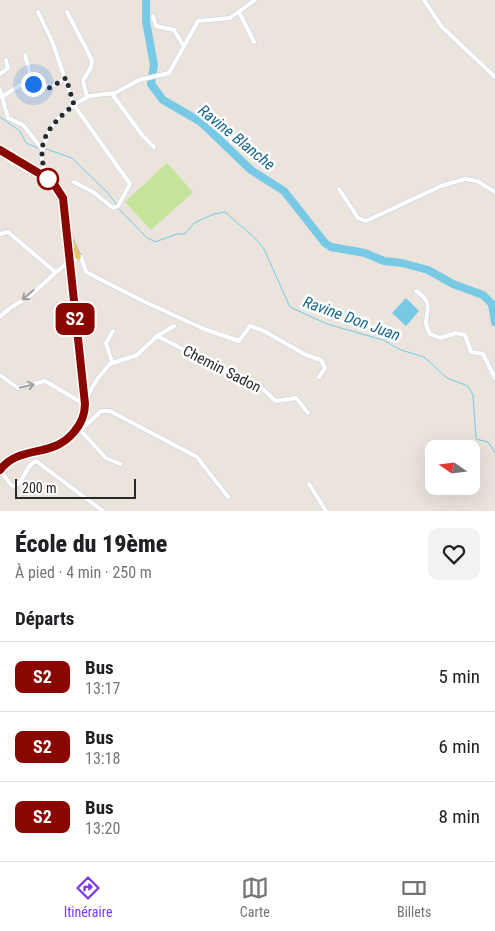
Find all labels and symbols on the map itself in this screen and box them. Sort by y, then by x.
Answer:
your location [21,72,46,97]
water label: Ravine Blanche [195,101,279,174]
unlabelled marker [37,168,59,190]
one-way arrow [21,290,34,301]
water label: Ravine Don Juan [301,292,403,345]
line badge: S2 [52,303,98,335]
street label: Chemin Sadon [180,342,264,396]
one-way arrow [19,381,35,390]
north arrow [425,440,480,495]
scale bar [15,476,136,499]

